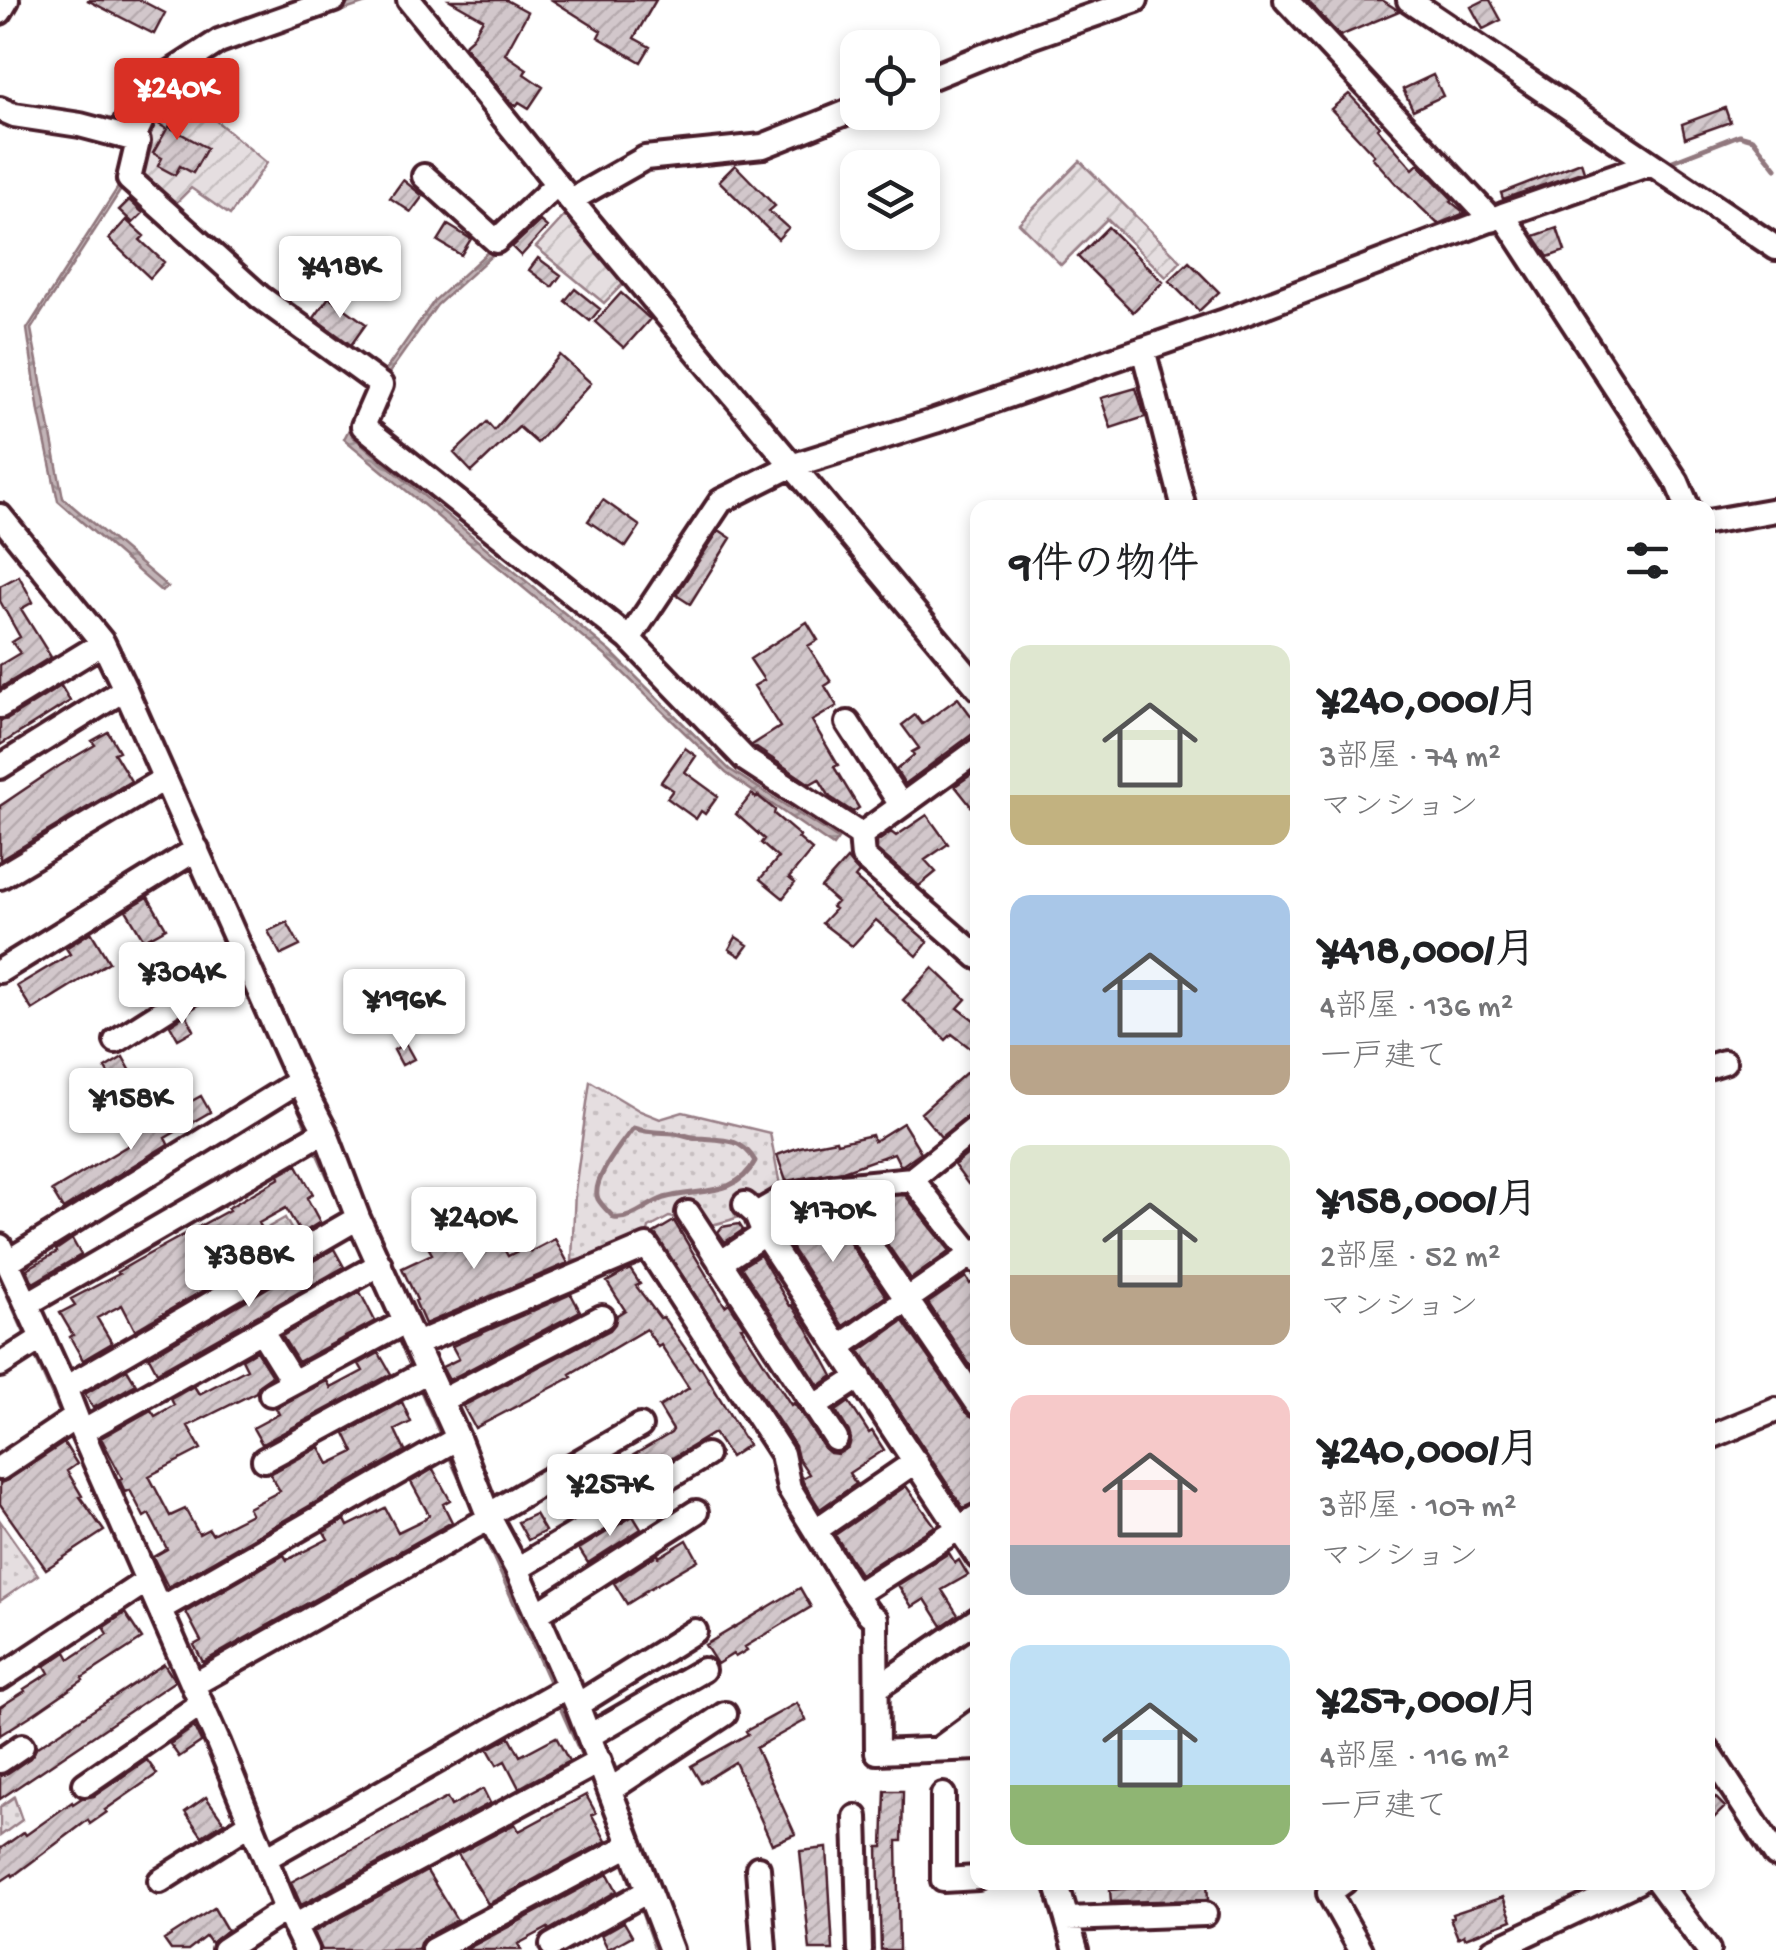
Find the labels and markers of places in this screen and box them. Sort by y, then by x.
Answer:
pin: ¥240K [107,58,247,143]
pin: ¥418K [270,236,410,321]
pin: ¥304K [112,942,252,1027]
pin: ¥196K [334,969,474,1054]
pin: ¥158K [61,1068,201,1153]
pin: ¥170K [763,1180,903,1265]
pin: ¥240K [404,1187,544,1272]
pin: ¥388K [179,1225,319,1310]
pin: ¥257K [540,1454,680,1539]

